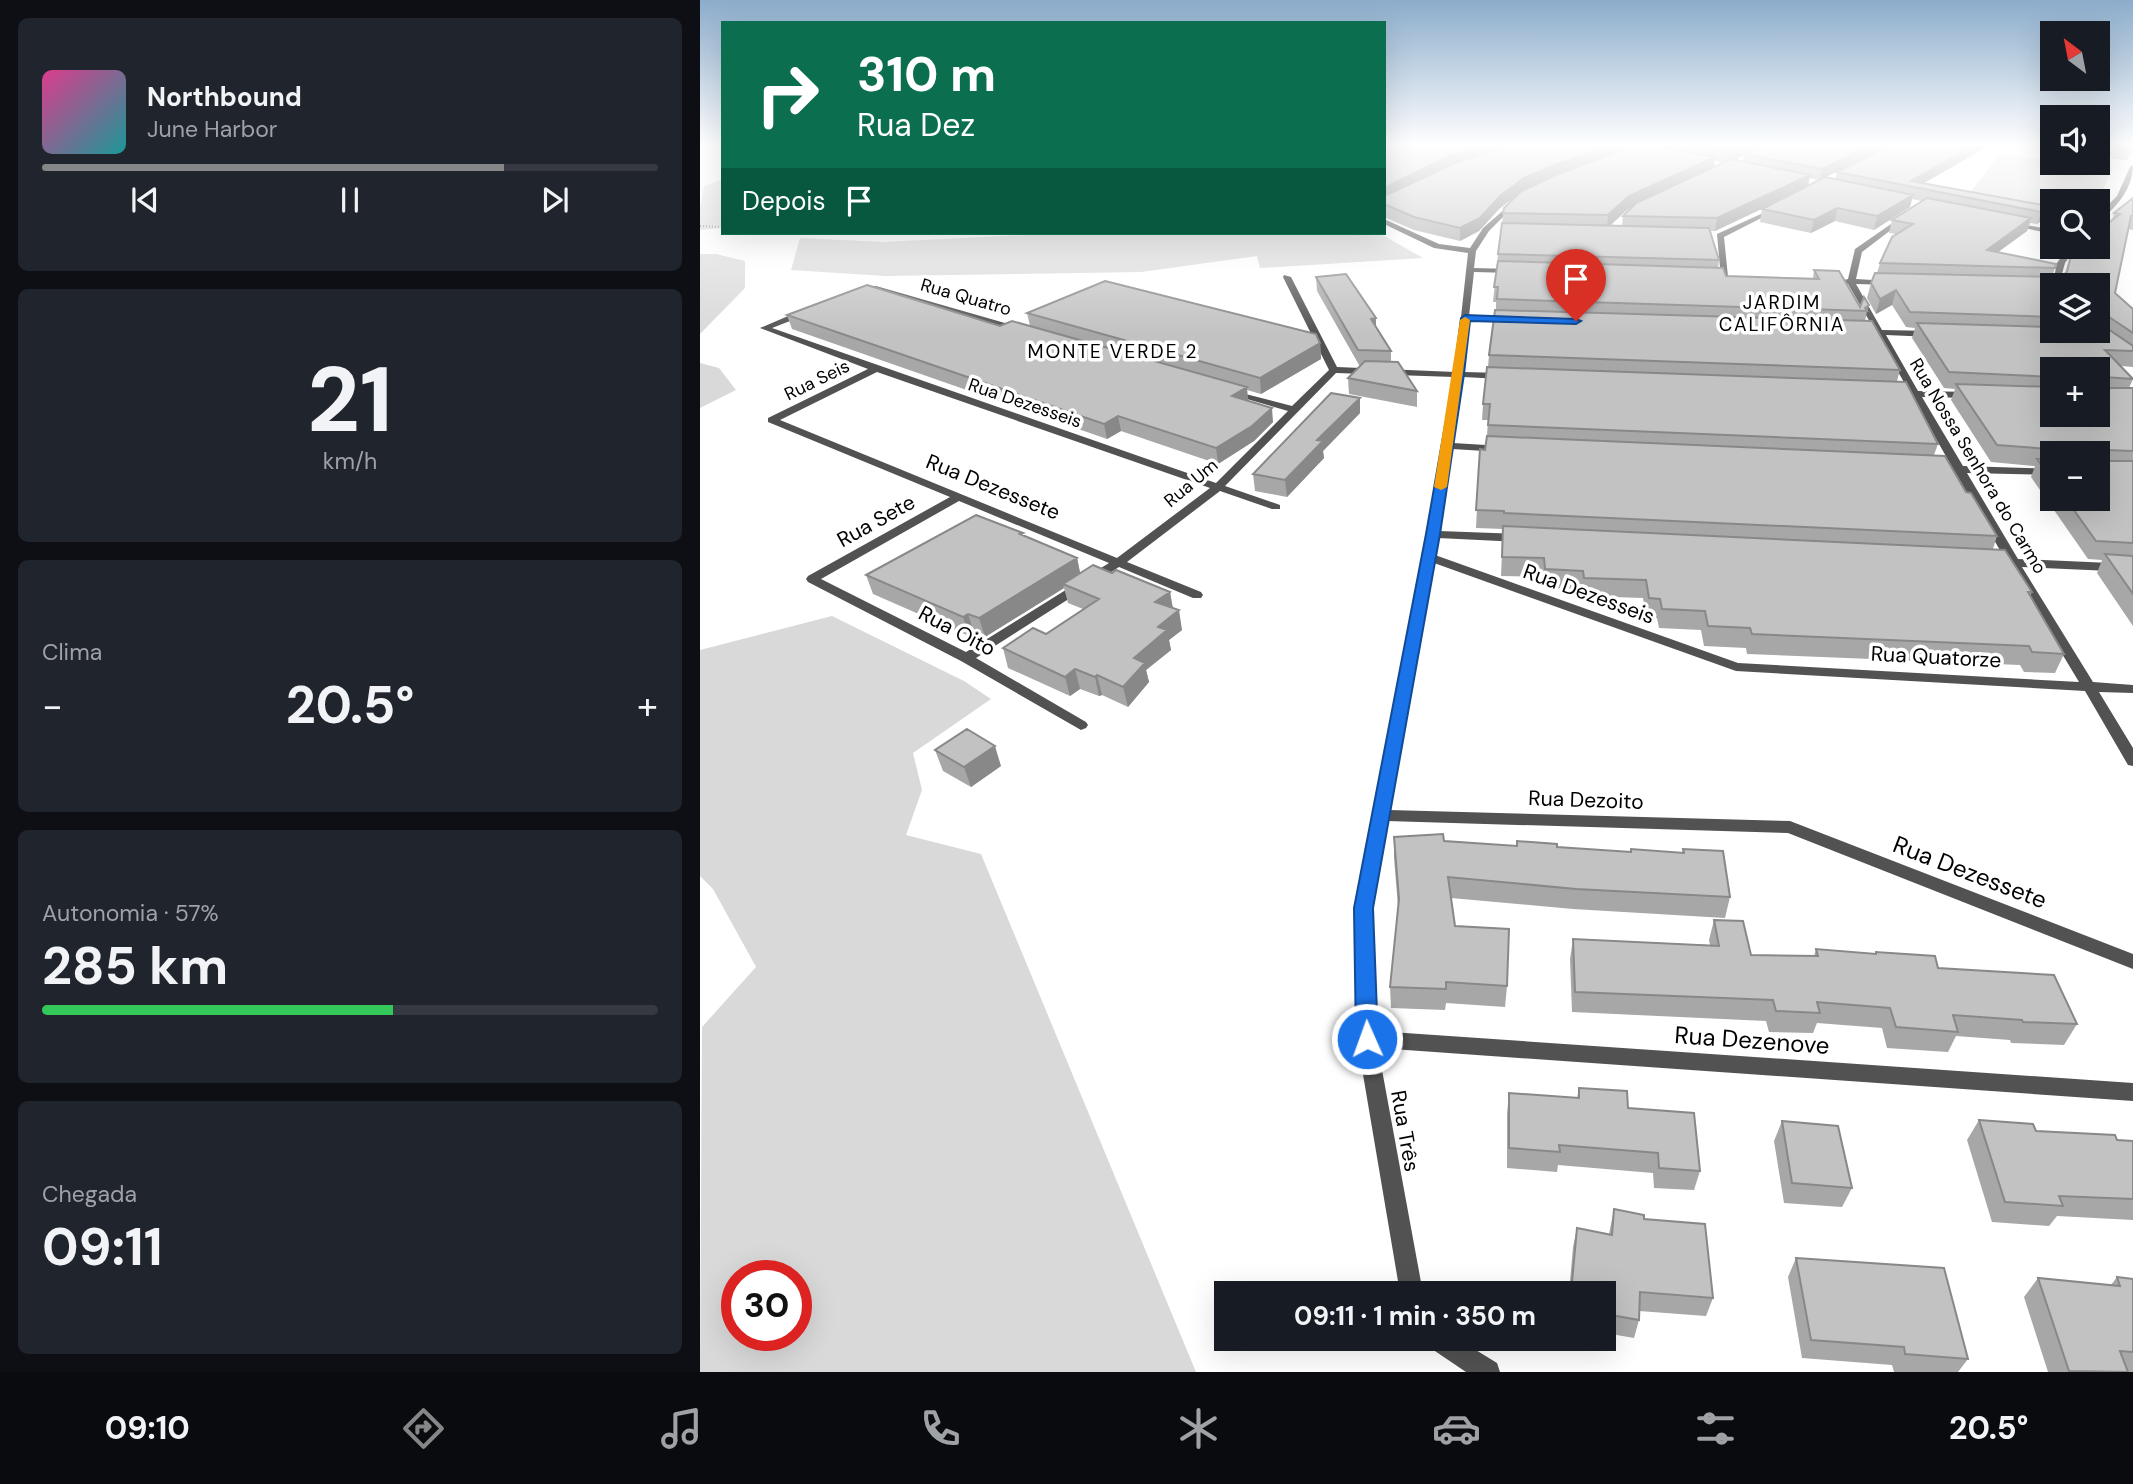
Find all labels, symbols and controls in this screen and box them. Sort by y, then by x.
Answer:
north arrow [2040,21,2110,91]
map controls [2040,21,2110,511]
text: 310 m [857,42,996,106]
icon: right [742,49,833,140]
text: Northbound [147,80,302,114]
text: Rua Dez [857,104,975,146]
button: sound [2040,105,2110,175]
text: June Harbor [147,114,277,144]
icon: previous [126,181,164,219]
icon: pause [331,181,369,219]
icon: next [536,181,574,219]
icon: arrive [840,182,878,220]
text: Depois [742,184,826,218]
button: search [2040,189,2110,259]
pin [1546,249,1606,321]
icon: arrive [1557,260,1595,298]
street label: Rua Quatro [918,273,1014,321]
button: layers [2040,273,2110,343]
district label: JARDIM CALIFÔRNIA [1719,290,1845,337]
district label: MONTE VERDE 2 [1028,339,1198,364]
text: 21 [307,341,393,459]
street label: Rua Seis [780,354,854,406]
street label: Rua Nossa Senhora do Carmo [1904,354,2052,578]
button: + [2040,357,2110,427]
street label: Rua Dezesseis [965,372,1085,434]
button: − [2040,441,2110,511]
text: km/h [323,446,377,476]
street label: Rua Dezessete [922,447,1064,527]
street label: Rua Um [1159,453,1223,513]
street label: Rua Sete [832,488,920,554]
street label: Rua Dezesseis [1519,557,1659,631]
street label: Rua Oito [914,599,1000,663]
text: Clima [42,637,102,667]
street label: Rua Quatorze [1870,640,2002,674]
text: 20.5° [286,671,414,739]
text: − [42,681,63,731]
text: + [637,681,658,731]
street label: Rua Dezoito [1528,784,1644,816]
street label: Rua Dezessete [1889,828,2051,916]
text: Autonomia · 57% [42,898,219,928]
text: 285 km [42,932,228,1000]
position arrow [1330,1002,1404,1076]
street label: Rua Dezenove [1673,1019,1831,1061]
street label: Rua Três [1384,1088,1426,1174]
text: Chegada [42,1179,137,1209]
text: 09:11 [42,1213,163,1281]
speed limit sign: 30 [721,1260,812,1351]
text: 09:11 · 1 min · 350 m [1294,1299,1536,1333]
icon: directions [399,1404,448,1453]
icon: music [657,1404,706,1453]
icon: phone [916,1404,965,1453]
icon: climate [1174,1404,1223,1453]
icon: car [1432,1404,1481,1453]
icon: filters [1691,1404,1740,1453]
text: 09:10 [105,1407,190,1449]
text: 20.5° [1949,1407,2028,1449]

